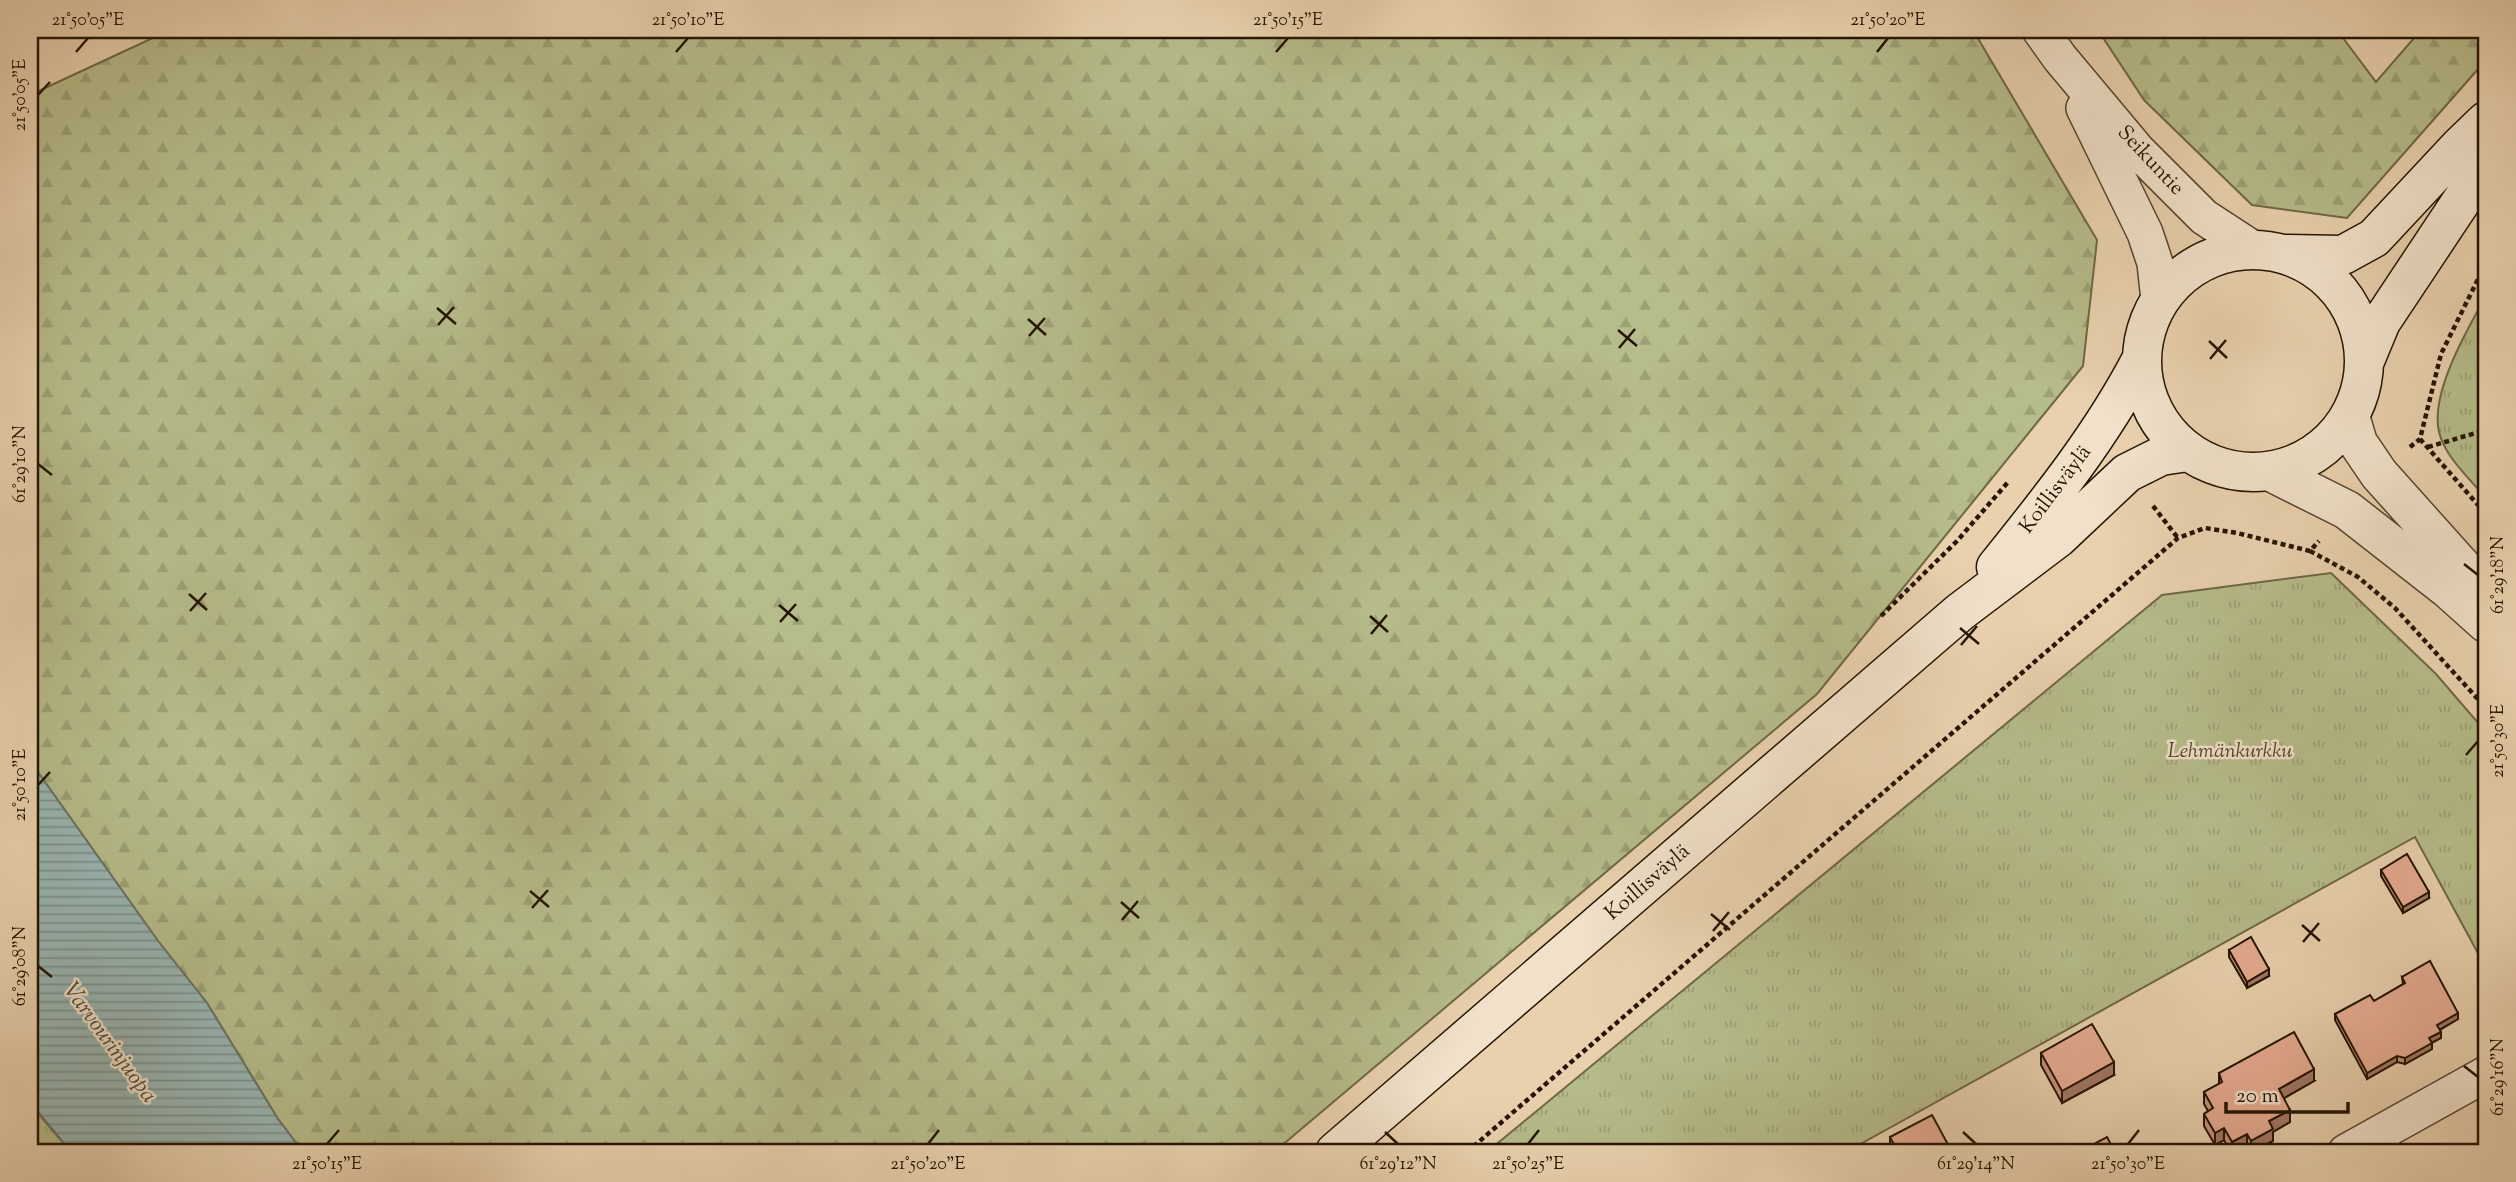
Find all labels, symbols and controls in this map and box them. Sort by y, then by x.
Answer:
text: 21°50'05"E [52,8,124,34]
text: 21°50'10"E [652,8,724,34]
text: 21°50'15"E [1253,8,1323,34]
text: 21°50'20"E [1851,8,1926,34]
text: 21°50'05"E [8,59,34,131]
street label: Seikuntie [2110,119,2190,203]
text: 61°29'10"N [8,425,34,503]
street label: Koillisväylä [2013,439,2099,541]
text: 61°29'18"N [2486,536,2512,614]
text: 21°50'30"E [2486,704,2512,778]
park label: Lehmänkurkku [2167,737,2293,767]
text: 21°50'10"E [8,749,34,821]
street label: Koillisväylä [1599,837,1697,928]
text: 61°29'08"N [8,926,34,1006]
water label: Varvourinjuopa [54,976,164,1110]
text: 61°29'16"N [2486,1038,2512,1116]
scale bar [2226,1070,2348,1114]
text: 20 m [2236,1082,2279,1112]
text: 21°50'15"E [292,1152,362,1178]
text: 21°50'20"E [891,1152,966,1178]
text: 61°29'12"N [1359,1152,1437,1178]
text: 21°50'25"E [1492,1152,1564,1178]
text: 61°29'14"N [1937,1152,2015,1178]
text: 21°50'30"E [2091,1152,2165,1178]

